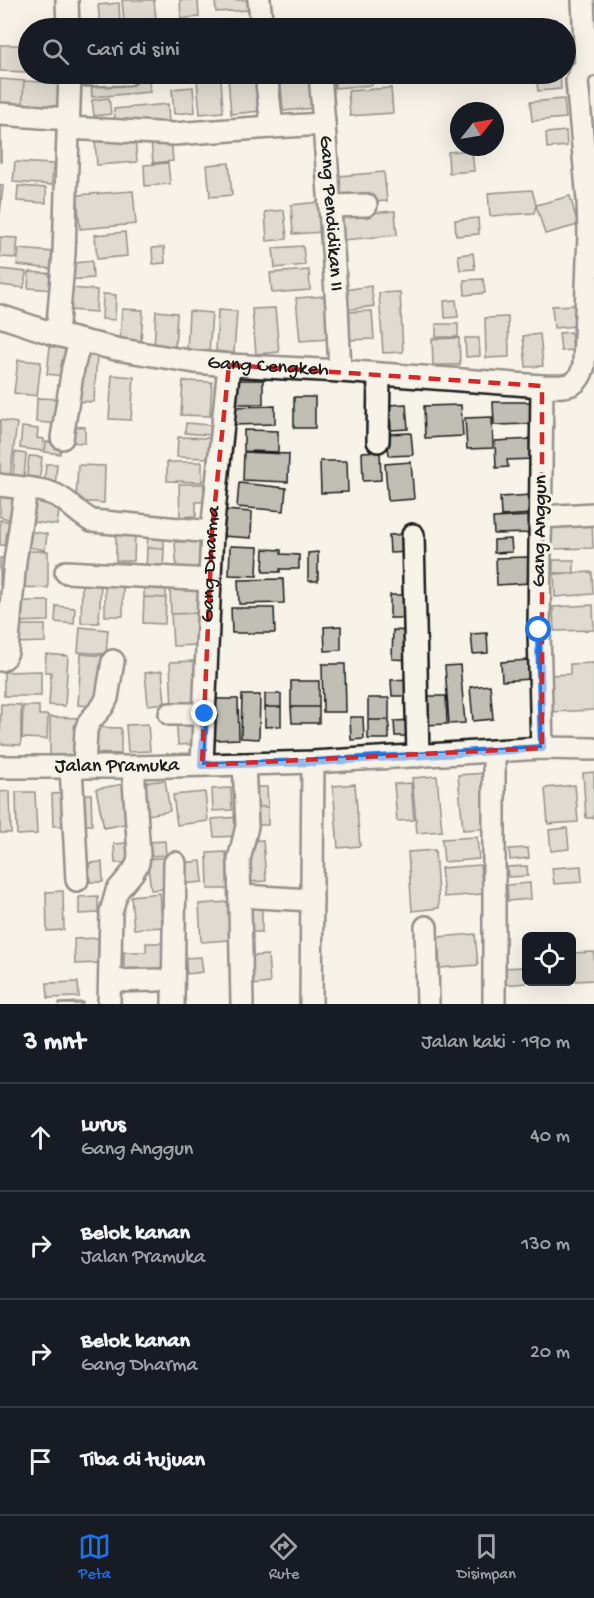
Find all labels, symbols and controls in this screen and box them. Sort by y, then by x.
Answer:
search box [18,18,576,84]
icon: search [39,35,72,68]
text: Cari di sini [87,38,180,64]
north arrow [450,102,504,156]
street label: Gang Pendidikan II [313,135,347,292]
street label: Gang Cengkeh [206,352,330,382]
street label: Gang Anggun [529,474,553,587]
street label: Gang Dharma [197,504,226,623]
route start [525,616,551,642]
route end [191,700,217,726]
street label: Jalan Pramuka [55,754,180,779]
map controls [522,932,576,986]
button: locate [522,932,576,986]
text: 3 mnt [24,1028,85,1059]
text: Jalan kaki · 190 m [421,1032,570,1055]
text: Lurus [81,1113,126,1139]
icon: ahead [24,1121,57,1154]
text: 40 m [530,1126,570,1149]
text: Gang Anggun [81,1139,193,1162]
text: Belok kanan [81,1221,190,1247]
icon: right [24,1229,57,1262]
text: 130 m [521,1234,570,1257]
text: Jalan Pramuka [81,1247,205,1270]
text: Belok kanan [81,1329,190,1355]
icon: right [24,1337,57,1370]
text: 20 m [530,1342,570,1365]
text: Gang Dharma [81,1355,198,1378]
icon: arrive [24,1445,57,1478]
text: Tiba di tujuan [81,1448,205,1474]
tab: Peta [78,1530,111,1585]
tab: Rute [267,1530,300,1585]
tab: Disimpan [457,1530,516,1585]

